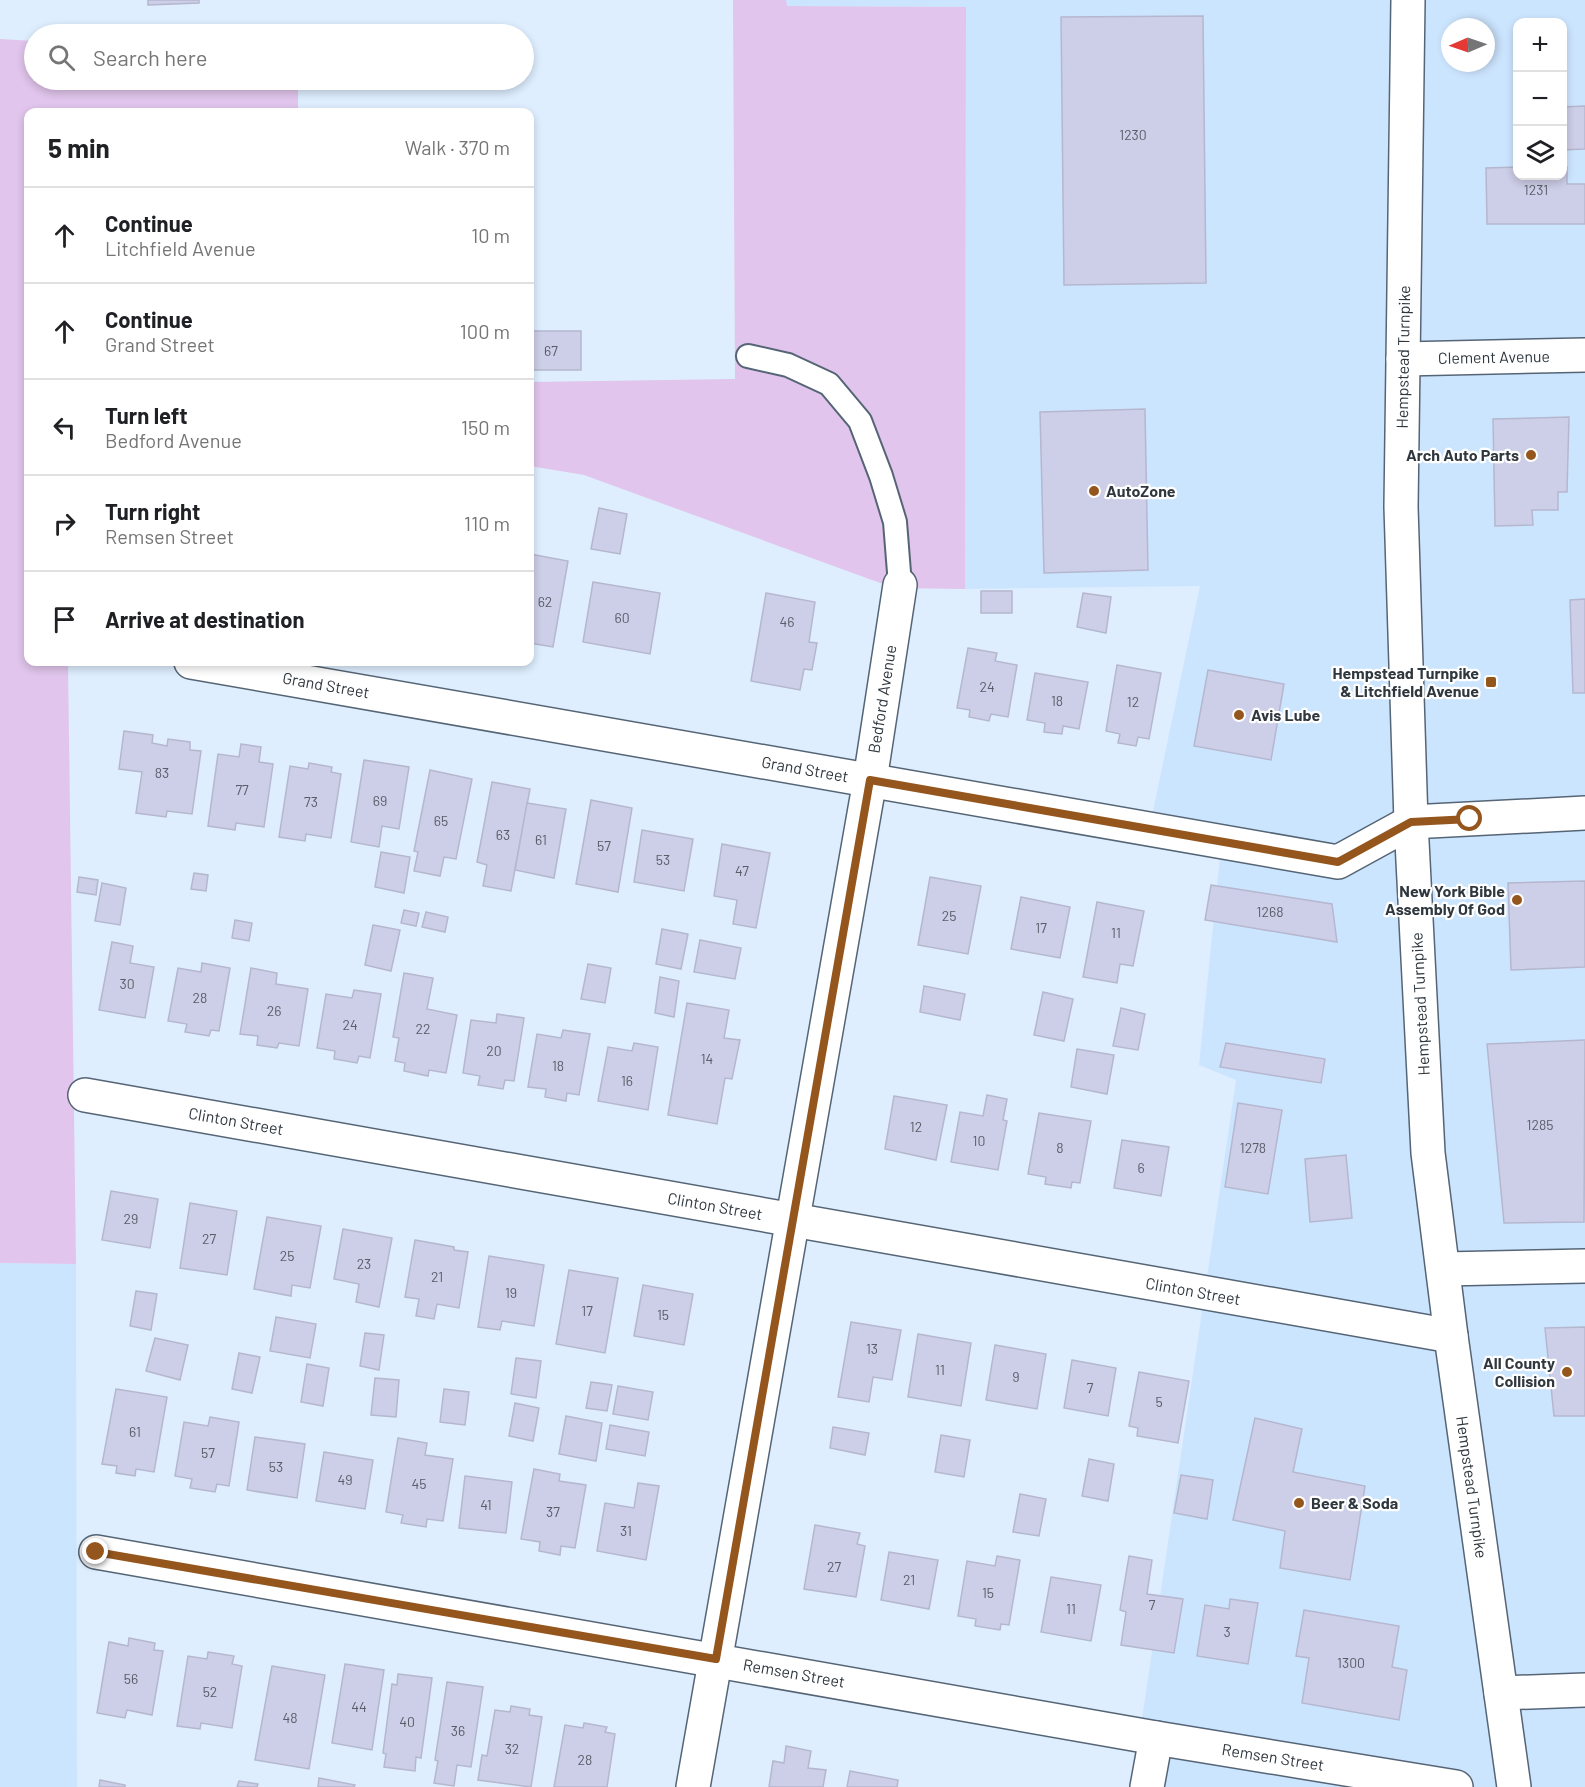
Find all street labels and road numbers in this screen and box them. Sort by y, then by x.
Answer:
street label: Hempstead Turnpike [1392,285,1413,429]
street label: Clement Avenue [1438,346,1550,367]
street label: Bedford Avenue [864,643,899,754]
street label: Grand Street [281,668,371,701]
street label: Grand Street [760,752,850,785]
street label: Hempstead Turnpike [1406,932,1433,1076]
street label: Clinton Street [187,1103,285,1138]
street label: Clinton Street [666,1188,764,1223]
street label: Clinton Street [1144,1273,1242,1308]
street label: Hempstead Turnpike [1453,1415,1492,1559]
street label: Remsen Street [742,1654,847,1691]
street label: Remsen Street [1221,1739,1326,1774]

